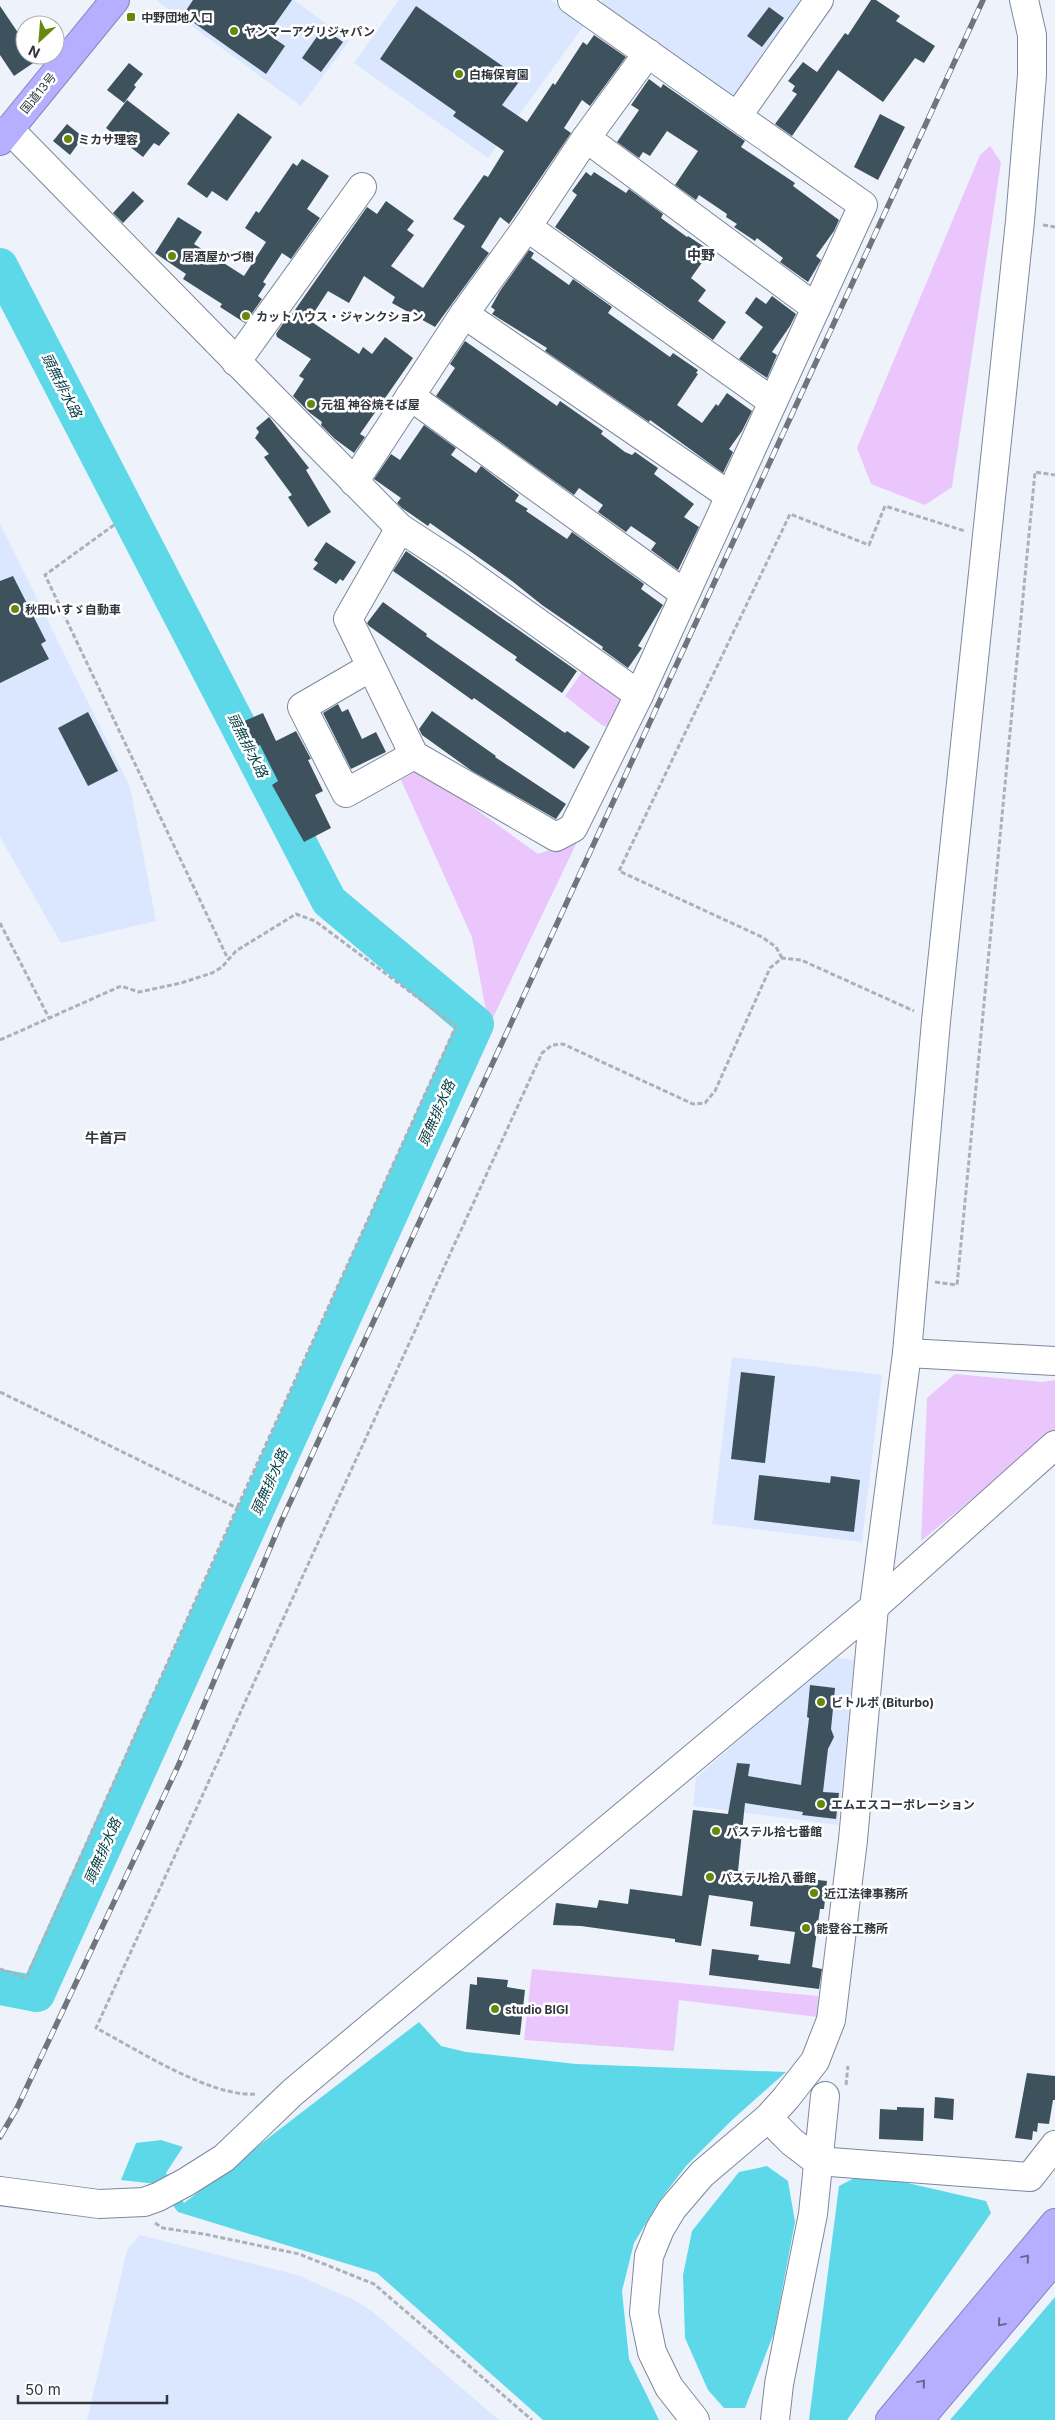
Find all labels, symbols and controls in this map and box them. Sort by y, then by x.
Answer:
place label: 中野団地入口 [141,10,213,25]
marker: 中野団地入口 [125,11,137,23]
north arrow [15,15,65,65]
place label: ヤンマーアグリジャパン [244,24,375,39]
marker: ヤンマーアグリジャパン [228,25,240,37]
text: N [26,42,43,62]
place label: 白梅保育園 [469,67,529,82]
marker: 白梅保育園 [453,68,465,80]
street label: 国道13号 [17,70,59,116]
place label: ミカサ理容 [78,132,138,147]
marker: ミカサ理容 [62,133,74,145]
district label: 中野 [687,246,715,263]
place label: 居酒屋かづ樹 [182,249,254,264]
marker: 居酒屋かづ樹 [166,250,178,262]
place label: カットハウス・ジャンクション [256,309,423,324]
marker: カットハウス・ジャンクション [240,310,252,322]
water label: 頭無排水路 [39,350,86,421]
place label: 元祖 神谷焼そば屋 [321,397,420,412]
marker: 元祖 神谷焼そば屋 [305,398,317,410]
place label: 秋田いすゞ自動車 [25,602,121,617]
marker: 秋田いすゞ自動車 [9,603,21,615]
water label: 頭無排水路 [225,710,272,781]
water label: 頭無排水路 [414,1077,458,1148]
district label: 牛首戸 [85,1129,127,1146]
water label: 頭無排水路 [247,1446,291,1517]
place label: ビトルボ (Biturbo) [831,1695,934,1710]
marker: ビトルボ (Biturbo) [815,1696,827,1708]
place label: エムエスコーポレーション [831,1797,975,1812]
marker: エムエスコーポレーション [815,1798,827,1810]
water label: 頭無排水路 [80,1815,124,1886]
place label: パステル拾七番館 [726,1824,822,1839]
marker: パステル拾七番館 [710,1825,722,1837]
place label: パステル拾八番館 [720,1870,816,1885]
marker: パステル拾八番館 [704,1871,716,1883]
place label: 近江法律事務所 [824,1886,908,1901]
marker: 近江法律事務所 [808,1887,820,1899]
place label: 能登谷工務所 [816,1921,888,1936]
marker: 能登谷工務所 [800,1922,812,1934]
place label: studio BIGI [505,2002,568,2017]
marker: studio BIGI [489,2003,501,2015]
one-way arrow [1020,2255,1028,2264]
one-way arrow [997,2317,1006,2326]
scale bar [18,2372,166,2404]
text: 50 m [25,2380,61,2399]
one-way arrow [916,2380,924,2389]

